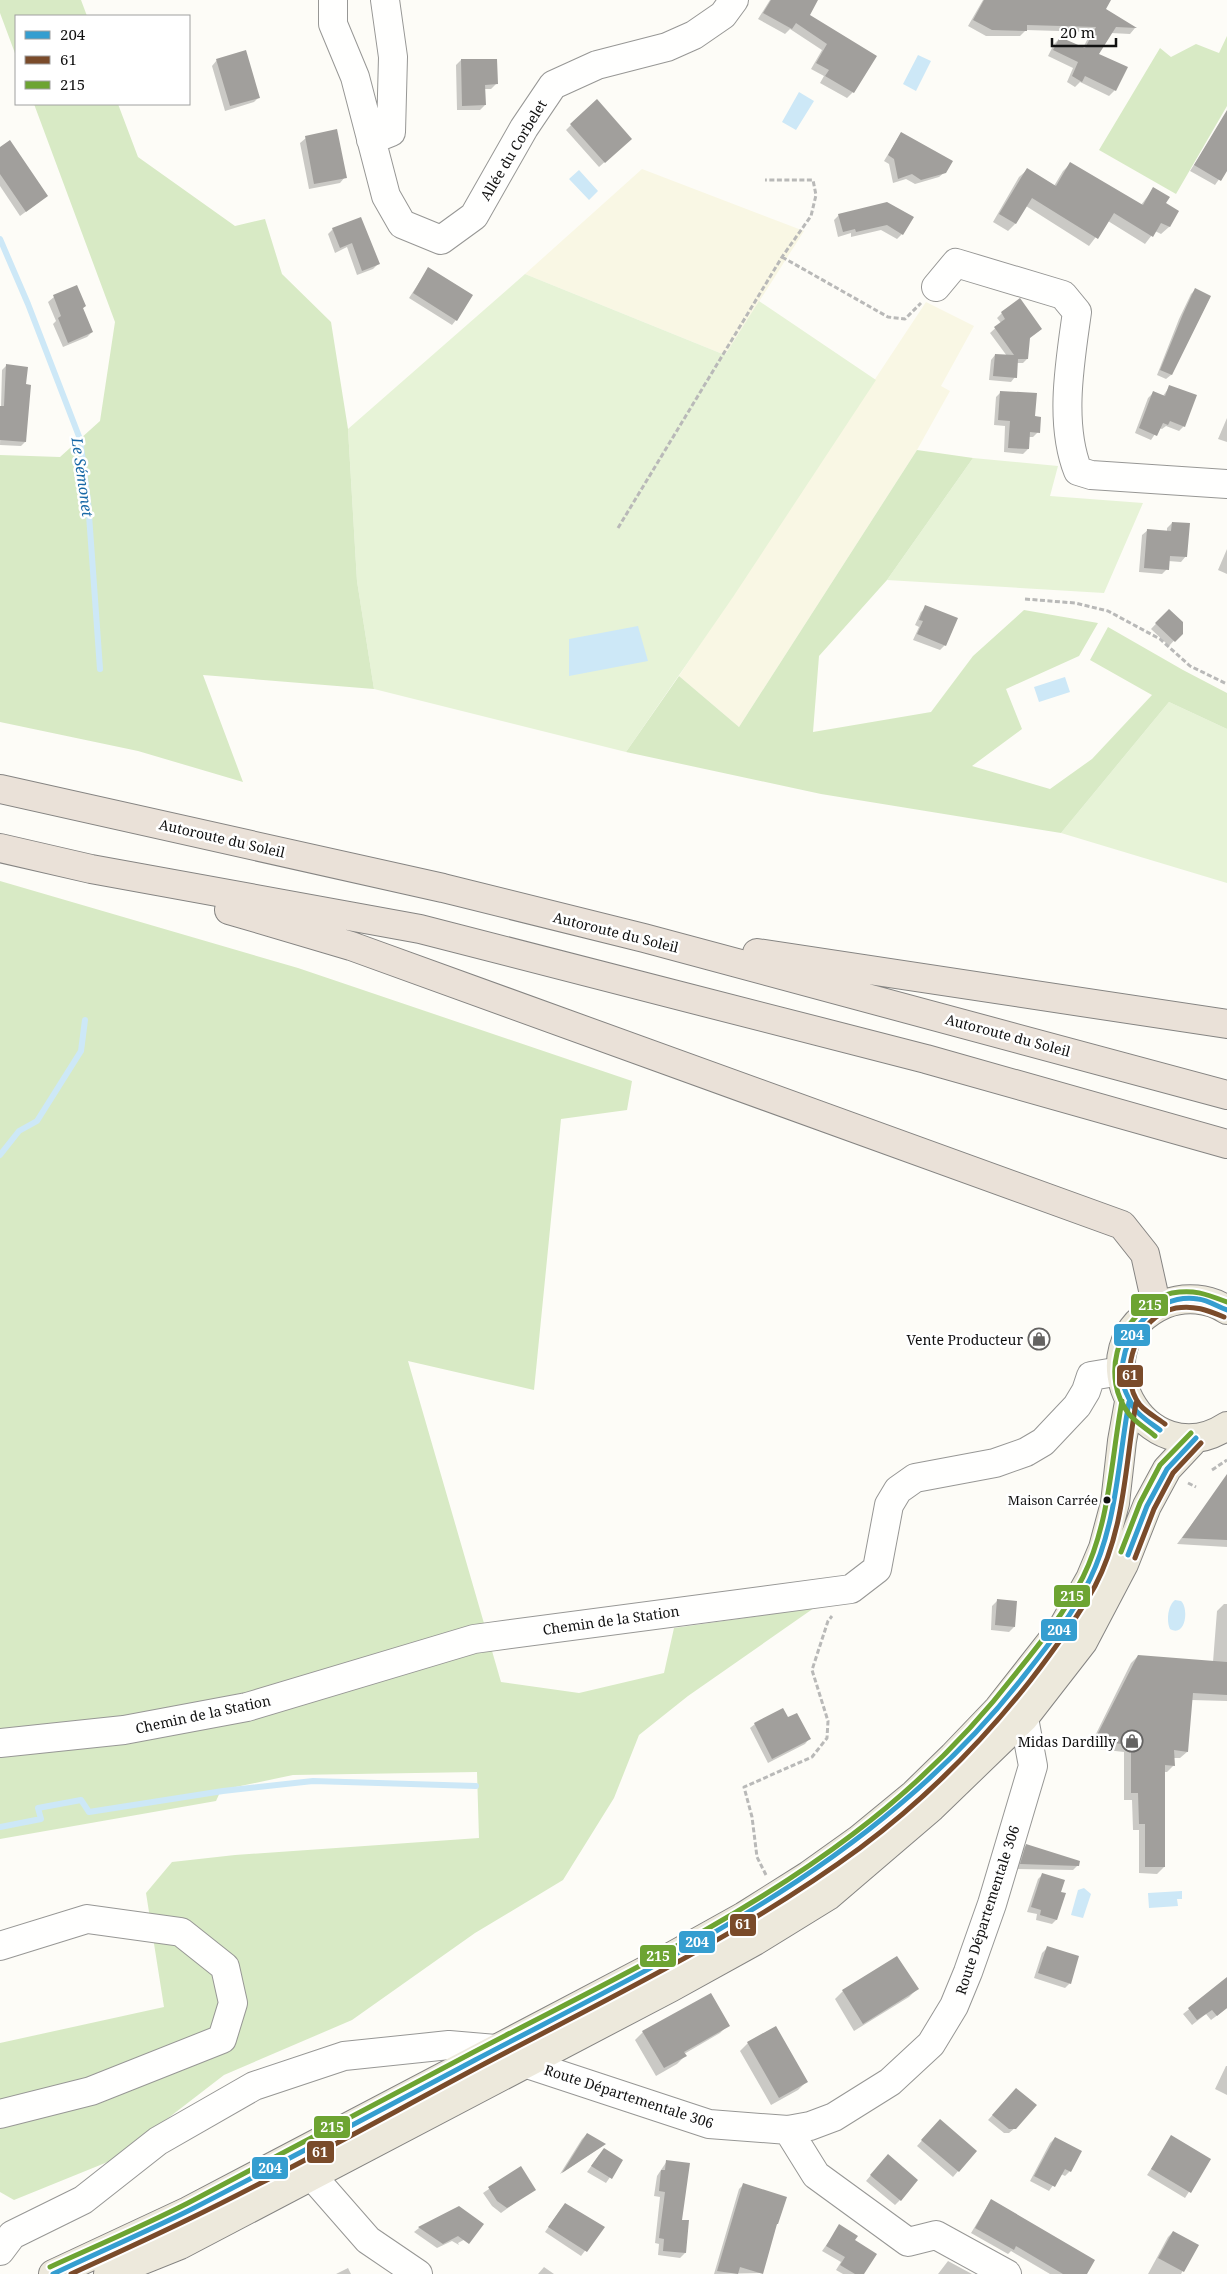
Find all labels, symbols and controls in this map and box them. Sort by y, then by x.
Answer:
legend [15,15,190,105]
scale bar [1052,15,1116,47]
text: 20 m [1060,22,1095,42]
text: 204 [60,24,86,44]
text: 61 [60,49,77,69]
text: 215 [60,74,85,94]
street label: Allée du Corbelet [475,96,551,204]
water label: Le Sémonet [67,435,99,519]
street label: Autoroute du Soleil [157,814,287,862]
street label: Autoroute du Soleil [551,907,681,957]
street label: Autoroute du Soleil [943,1009,1073,1061]
line badge: 215 [1130,1293,1169,1317]
text: 215 [1138,1295,1162,1314]
line badge: 204 [1113,1323,1151,1347]
text: 204 [1120,1325,1144,1344]
shop icon: Vente Producteur [1027,1327,1051,1351]
place label: Vente Producteur [906,1330,1023,1349]
line badge: 61 [1116,1364,1144,1388]
text: 61 [1122,1365,1138,1384]
place label: Maison Carrée [1008,1491,1098,1509]
marker: Maison Carrée [1102,1495,1112,1505]
line badge: 215 [1053,1584,1091,1608]
text: 215 [1060,1586,1084,1605]
street label: Chemin de la Station [541,1601,681,1639]
line badge: 204 [1040,1618,1078,1642]
text: 204 [1047,1620,1071,1639]
street label: Chemin de la Station [134,1690,272,1738]
shop icon: Midas Dardilly [1120,1729,1144,1753]
place label: Midas Dardilly [1018,1732,1116,1751]
street label: Route Départementale 306 [951,1823,1023,1997]
line badge: 61 [729,1913,757,1937]
text: 61 [735,1914,751,1933]
line badge: 204 [678,1930,716,1954]
text: 204 [685,1932,709,1951]
line badge: 215 [639,1944,677,1968]
text: 215 [646,1946,670,1965]
street label: Route Départementale 306 [542,2060,716,2132]
line badge: 215 [313,2115,351,2139]
text: 215 [320,2117,344,2136]
line badge: 61 [306,2140,335,2164]
text: 61 [312,2142,328,2161]
line badge: 204 [251,2156,289,2180]
text: 204 [258,2158,282,2177]

